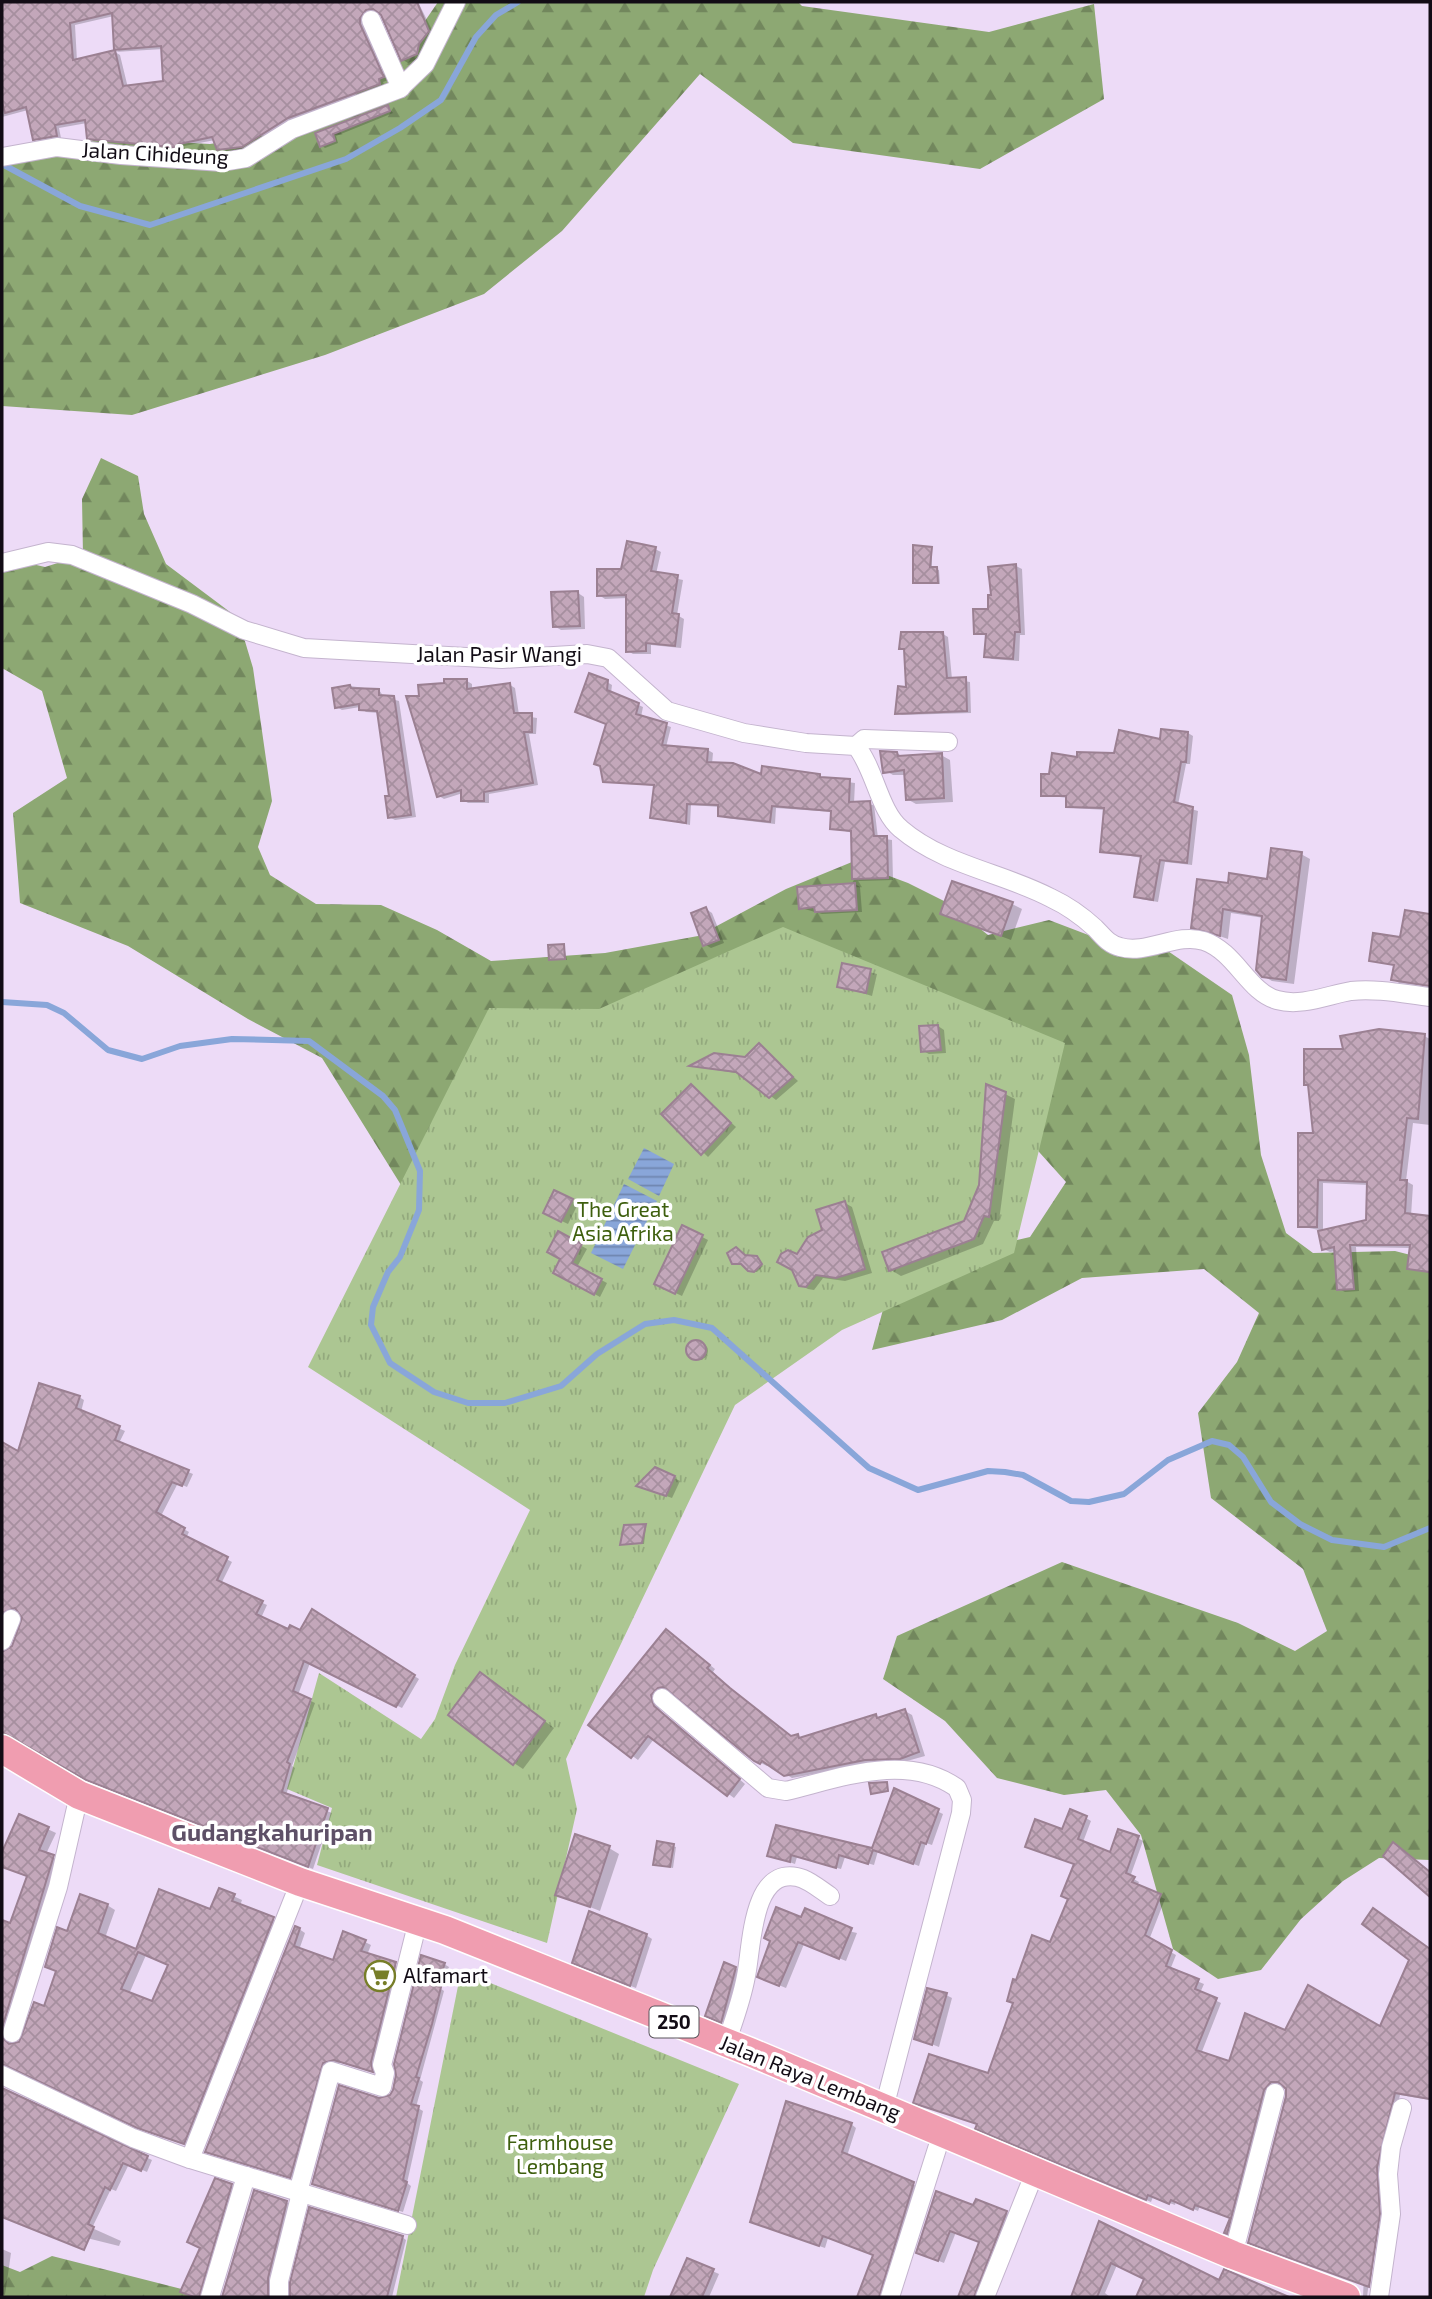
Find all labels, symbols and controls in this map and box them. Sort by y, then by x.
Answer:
street label: Jalan Cihideung [81,136,229,169]
street label: Jalan Pasir Wangi [416,641,582,666]
park label: The Great Asia Afrika [572,1196,674,1245]
district label: Gudangkahuripan [171,1817,373,1846]
supermarket icon: Alfamart [363,1959,397,1993]
place label: Alfamart [403,1962,488,1987]
road number: 250 [650,2006,698,2038]
street label: Jalan Raya Lembang [716,2029,905,2124]
park label: Farmhouse Lembang [506,2129,614,2178]

